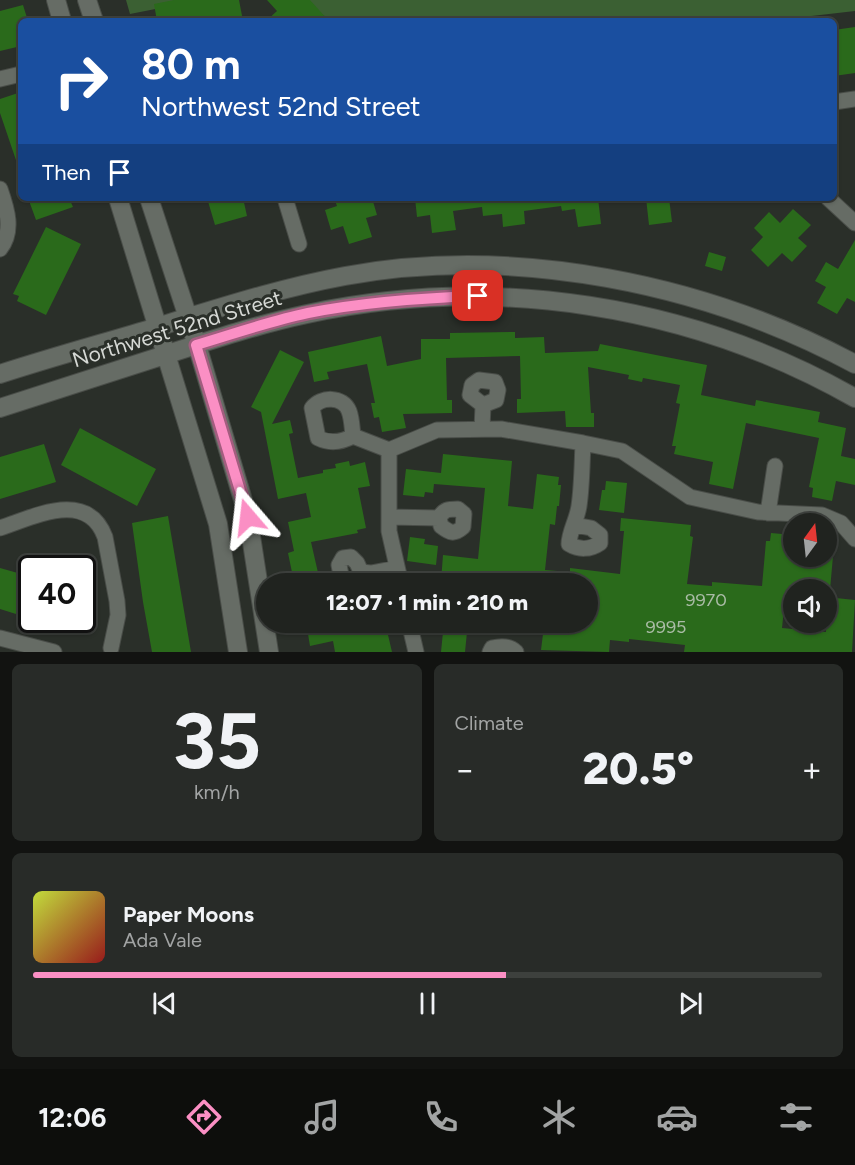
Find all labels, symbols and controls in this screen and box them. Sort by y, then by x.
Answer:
text: 80 m [141,39,241,90]
icon: right [42,42,120,120]
text: Northwest 52nd Street [141,90,421,123]
icon: arrive [103,156,136,189]
text: Then [42,159,91,186]
pin [452,270,503,321]
icon: arrive [461,279,494,312]
street label: Northwest 52nd Street [69,285,285,372]
position arrow [216,485,280,549]
north arrow [783,513,837,567]
map controls [783,513,837,633]
speed limit sign: 40 [18,555,96,633]
button: sound [783,579,837,633]
text: 12:07 · 1 min · 210 m [326,589,528,616]
house number: 9970 [685,589,727,611]
house number: 9995 [646,616,686,638]
text: 35 [172,694,261,788]
text: Climate [455,711,524,735]
text: 20.5° [583,741,694,795]
text: − [455,750,475,789]
text: + [801,750,822,789]
text: km/h [194,780,240,804]
text: Paper Moons [123,901,254,928]
text: Ada Vale [123,928,202,952]
icon: previous [148,987,181,1020]
icon: pause [411,987,444,1020]
icon: next [674,987,707,1020]
icon: directions [183,1096,225,1138]
icon: music [301,1096,343,1138]
icon: phone [420,1096,462,1138]
icon: climate [538,1096,580,1138]
icon: car [656,1096,698,1138]
icon: filters [775,1096,817,1138]
text: 12:06 [38,1101,107,1134]

